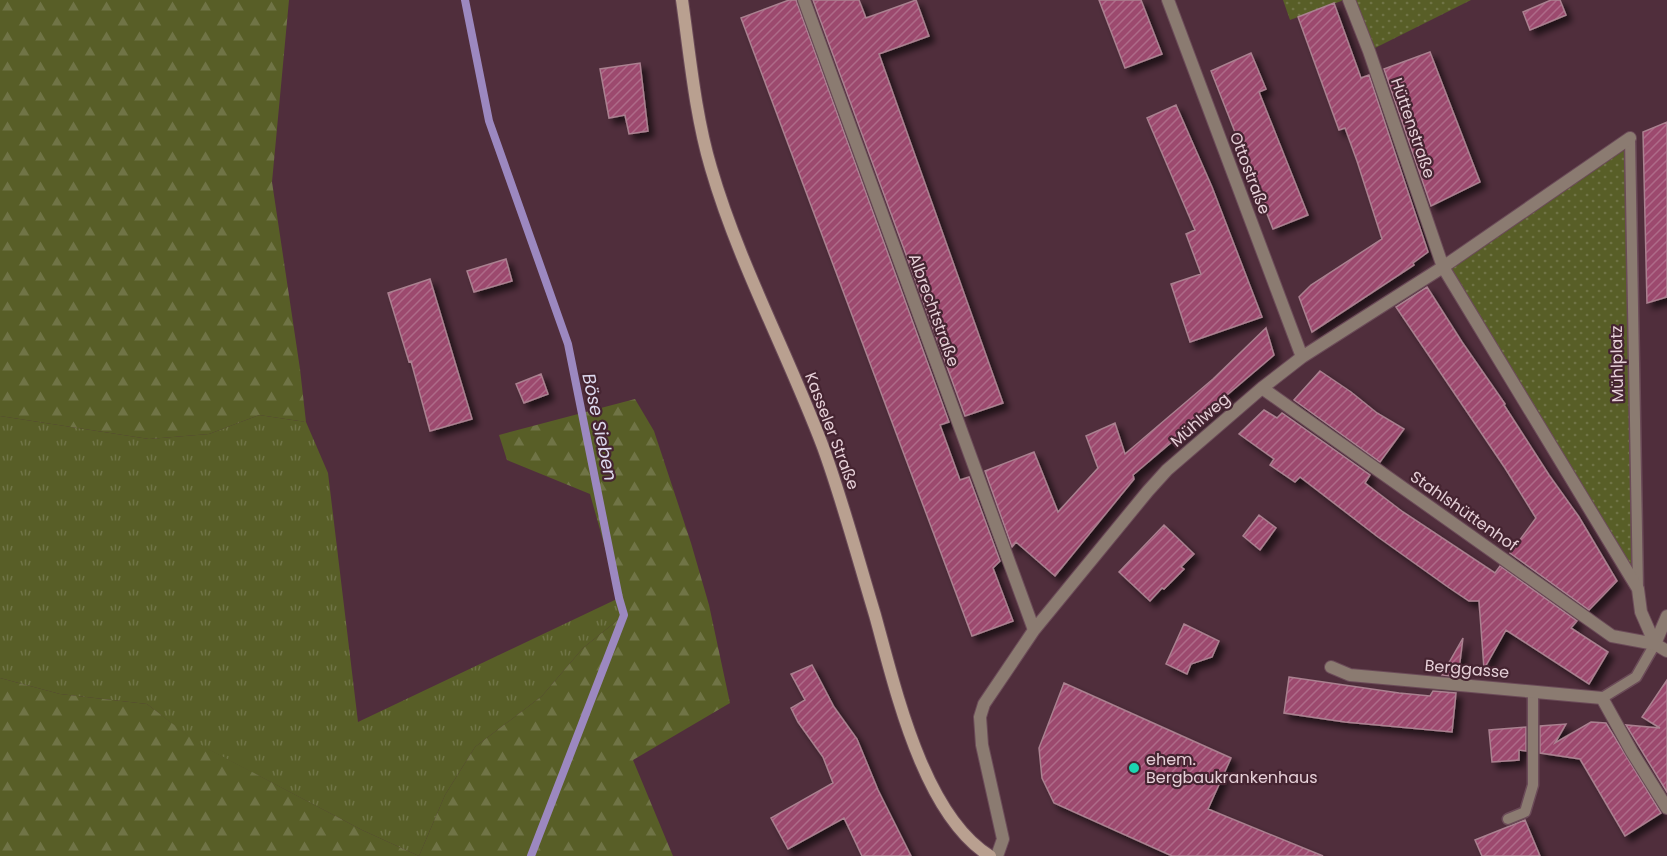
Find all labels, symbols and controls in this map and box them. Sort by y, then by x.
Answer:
street label: Hüttenstraße [1385,75,1441,181]
street label: Ottostraße [1224,129,1276,217]
street label: Albrechtstraße [903,250,965,370]
street label: Mühlplatz [1605,325,1629,403]
street label: Kasseler Straße [799,369,865,493]
water label: Böse Sieben [576,371,624,483]
street label: Mühlweg [1165,388,1235,452]
street label: Stahlshüttenhof [1406,465,1522,557]
street label: Berggasse [1424,654,1510,684]
place label: ehem. Bergbaukrankenhaus [1146,748,1318,789]
marker: ehem. Bergbaukrankenhaus [1127,761,1141,775]

